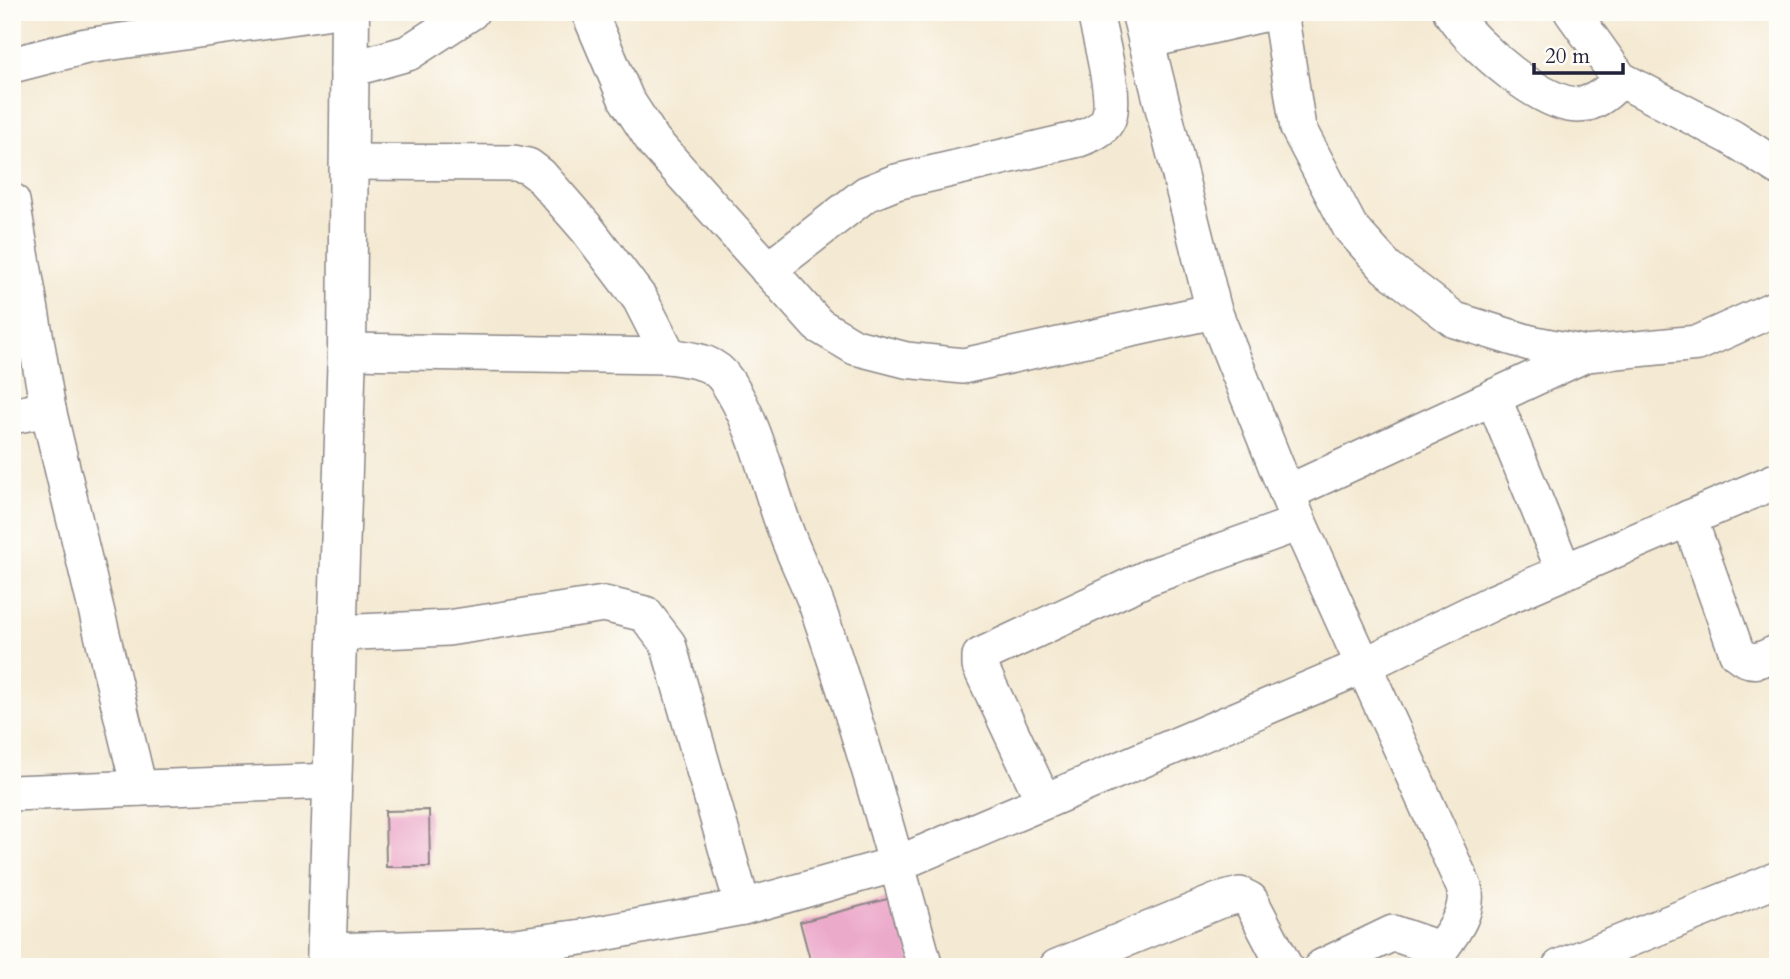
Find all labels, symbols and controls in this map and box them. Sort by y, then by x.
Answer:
scale bar [1534,32,1624,76]
text: 20 m [1545,42,1590,71]

